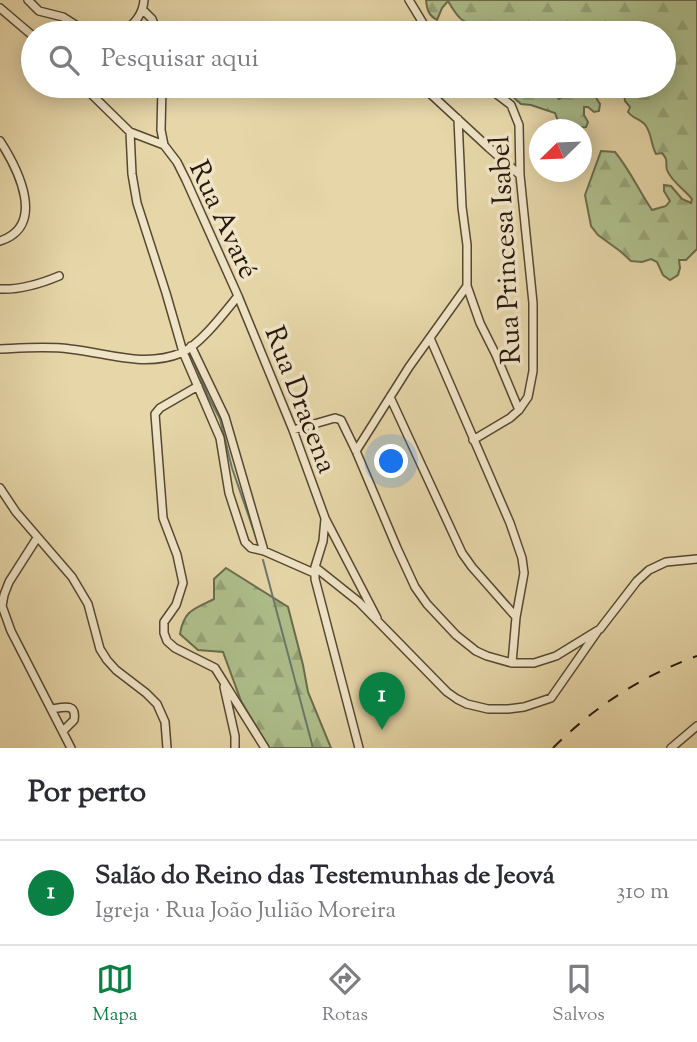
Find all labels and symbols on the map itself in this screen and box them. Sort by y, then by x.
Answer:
north arrow [529,119,592,182]
street label: Rua Princesa Isabel [481,134,533,365]
street label: Rua Avaré [177,155,267,286]
street label: Rua Dracena [253,321,346,480]
your location [374,444,408,478]
pin: 1 [359,672,405,730]

